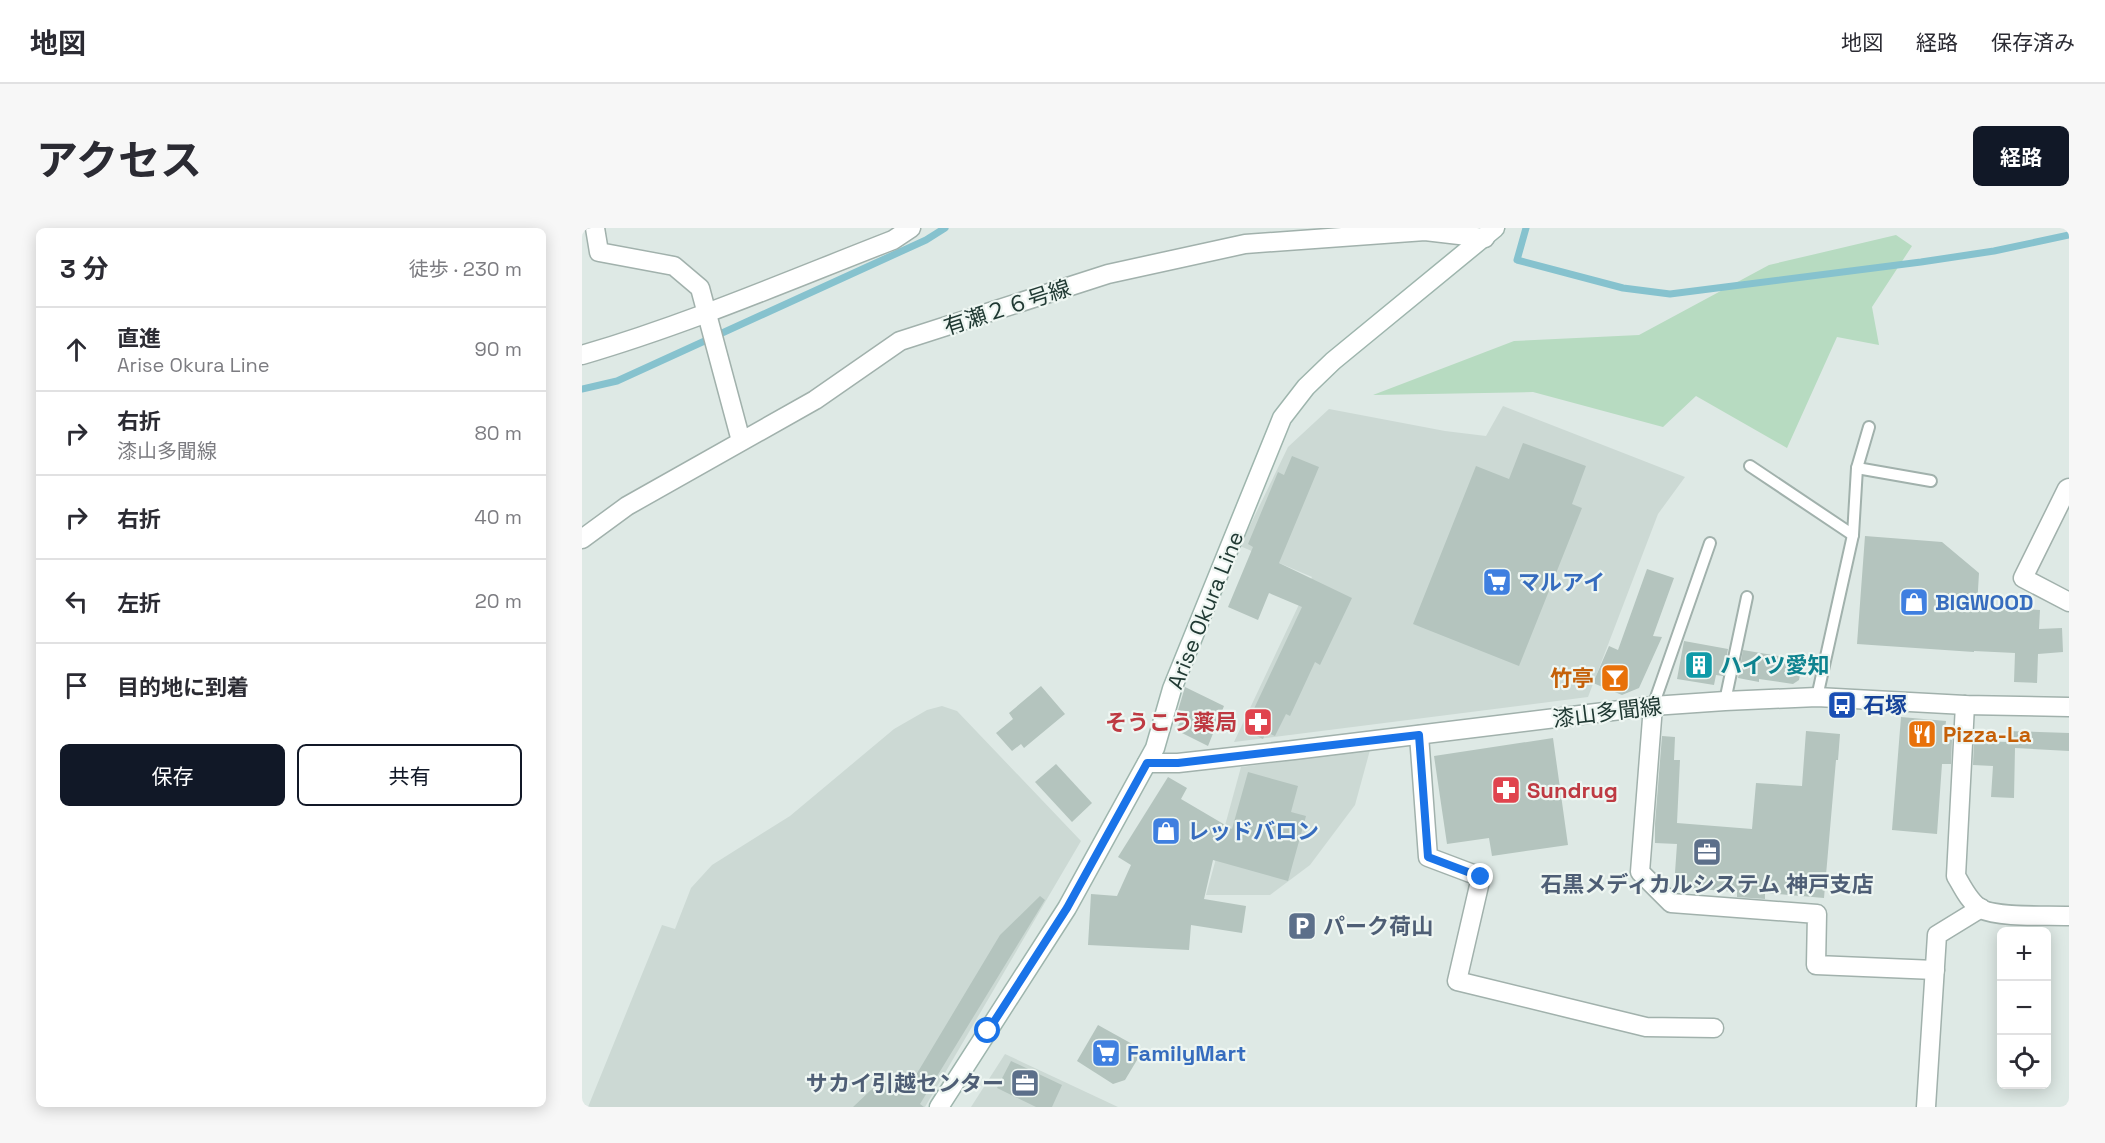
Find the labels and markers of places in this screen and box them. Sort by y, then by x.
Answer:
supermarket icon: マルアイ [1481,566,1513,598]
place label: マルアイ [1518,568,1605,596]
shop icon: BIGWOOD [1898,586,1930,618]
place label: BIGWOOD [1935,588,2033,616]
building icon: ハイツ愛知 [1683,649,1715,681]
place label: ハイツ愛知 [1720,651,1830,679]
bar icon: 竹亭 [1599,662,1631,694]
place label: 竹亭 [1550,664,1594,692]
bus stop icon: 石塚 [1826,689,1858,721]
place label: 石塚 [1863,691,1907,719]
pharmacy icon: そうこう薬局 [1242,706,1274,738]
place label: そうこう薬局 [1105,708,1237,736]
restaurant icon: Pizza-La [1906,718,1938,750]
place label: Pizza-La [1943,720,2032,748]
pharmacy icon: Sundrug [1490,774,1522,806]
place label: Sundrug [1527,776,1618,804]
shop icon: レッドバロン [1150,815,1182,847]
place label: レッドバロン [1187,817,1319,845]
office icon: 石黒メディカルシステム 神戸支店 [1691,836,1723,868]
place label: 石黒メディカルシステム 神戸支店 [1540,870,1874,898]
parking icon: パーク荷山 [1286,910,1318,942]
place label: パーク荷山 [1323,912,1433,940]
supermarket icon: FamilyMart [1090,1037,1122,1069]
place label: FamilyMart [1127,1039,1246,1067]
office icon: サカイ引越センター [1009,1067,1041,1099]
place label: サカイ引越センター [806,1069,1004,1097]

